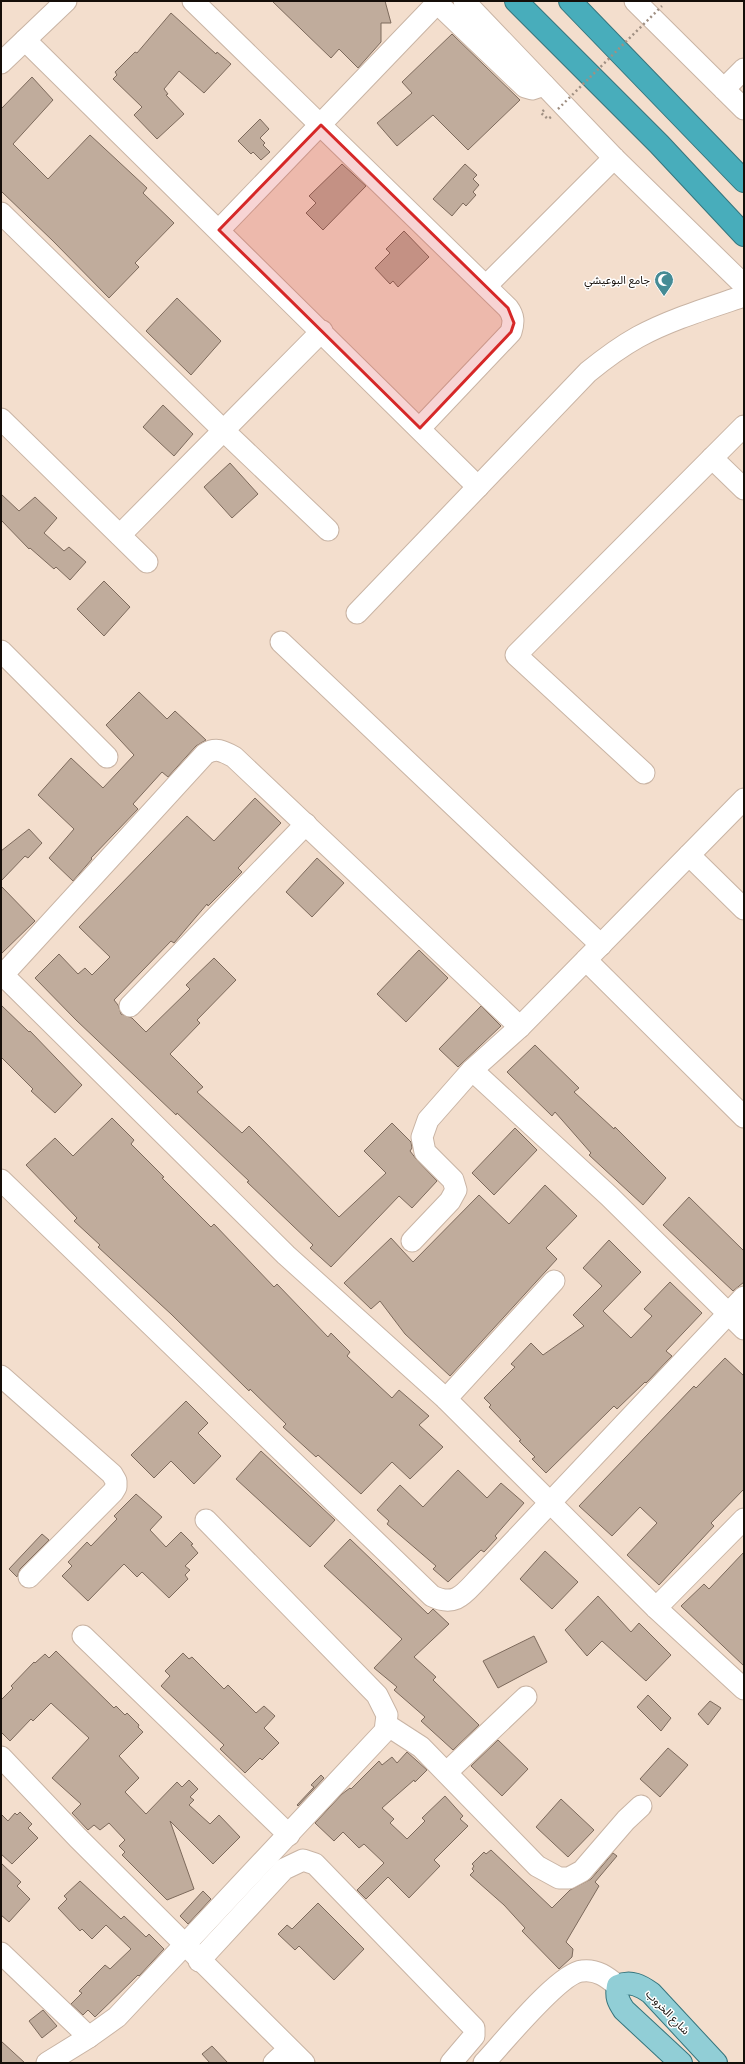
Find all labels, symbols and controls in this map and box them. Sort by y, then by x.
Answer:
mosque icon: جامع البوعيشي [653,269,675,297]
place label: جامع البوعيشي [584,274,651,290]
street label: شارع الخروب [642,1987,692,2038]

